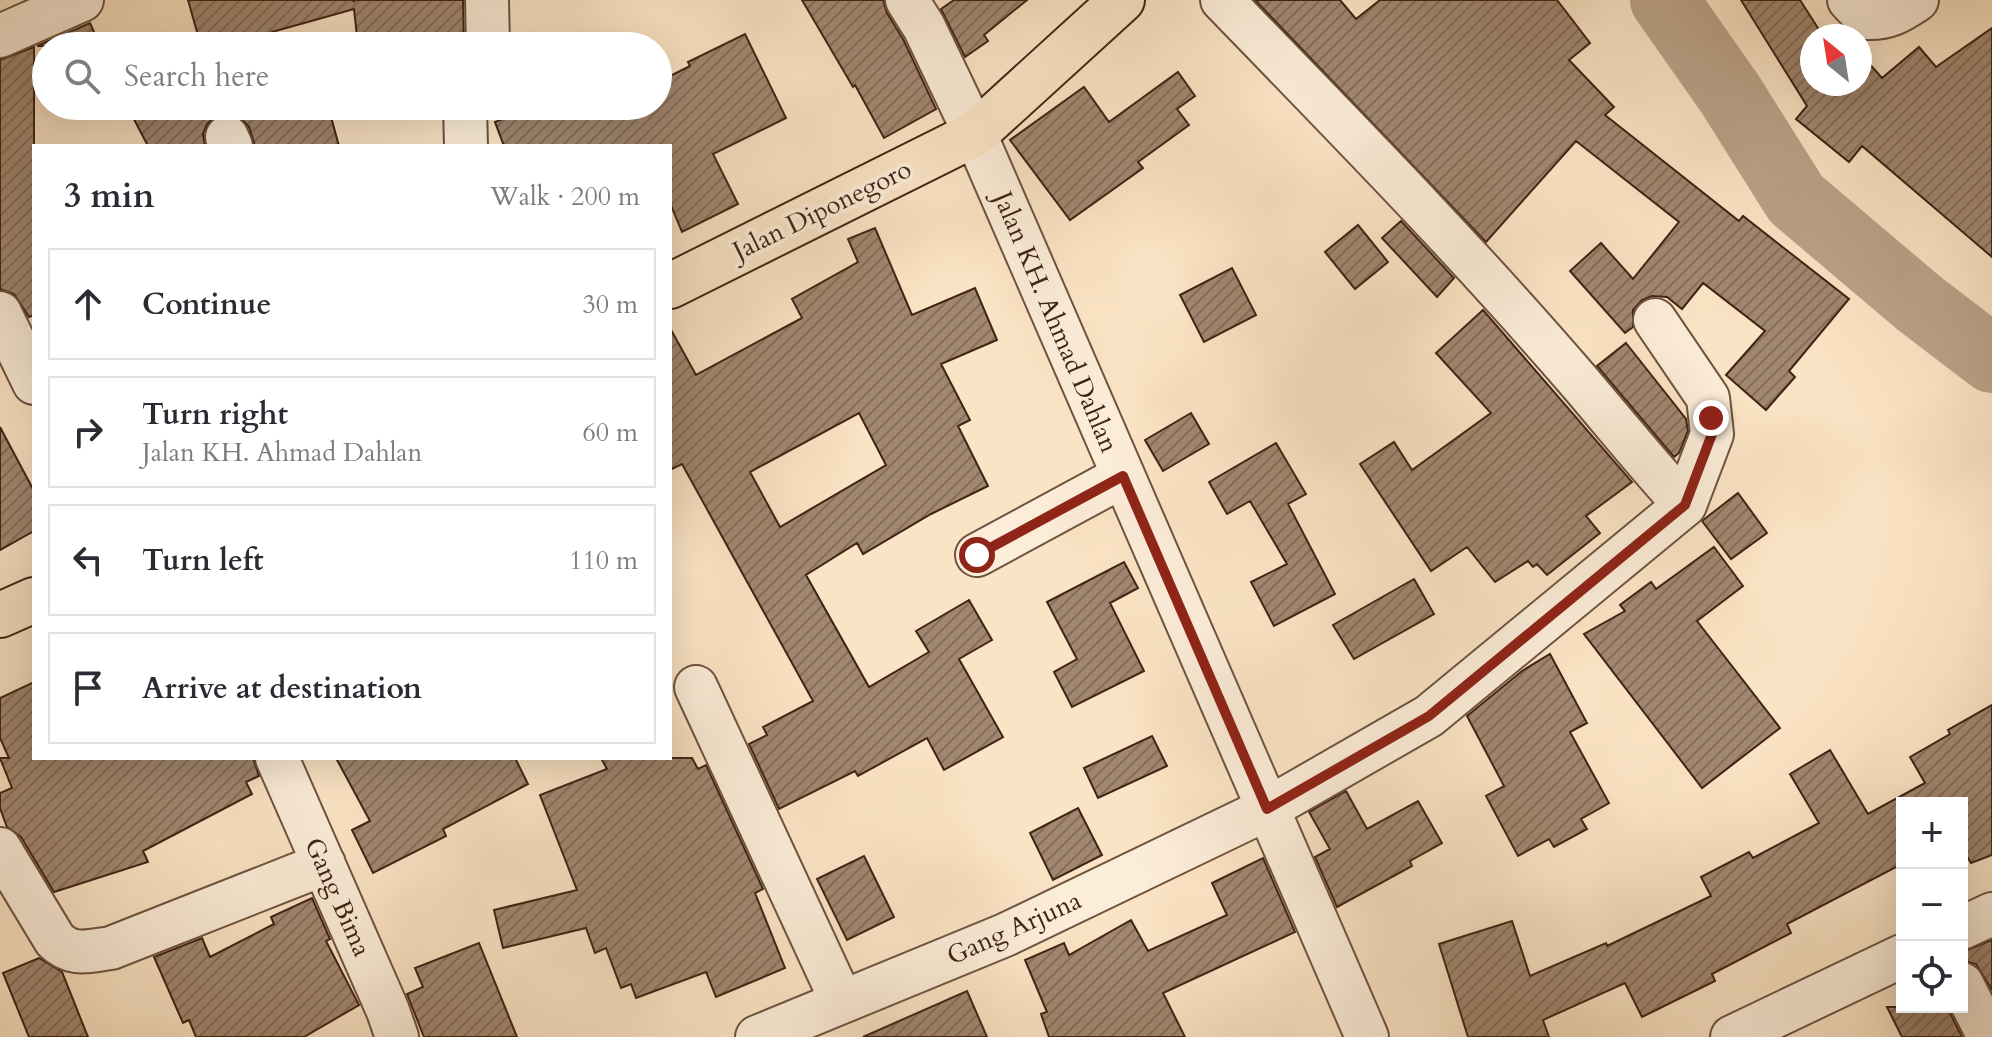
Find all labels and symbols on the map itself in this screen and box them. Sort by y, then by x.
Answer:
north arrow [1800,24,1872,96]
street label: Jalan Diponegoro [723,152,917,270]
street label: Jalan KH. Ahmad Dahlan [984,182,1127,458]
route end [1693,400,1729,436]
route start [959,537,995,573]
street label: Gang Bima [296,832,380,962]
street label: Gang Arjuna [941,883,1087,973]

